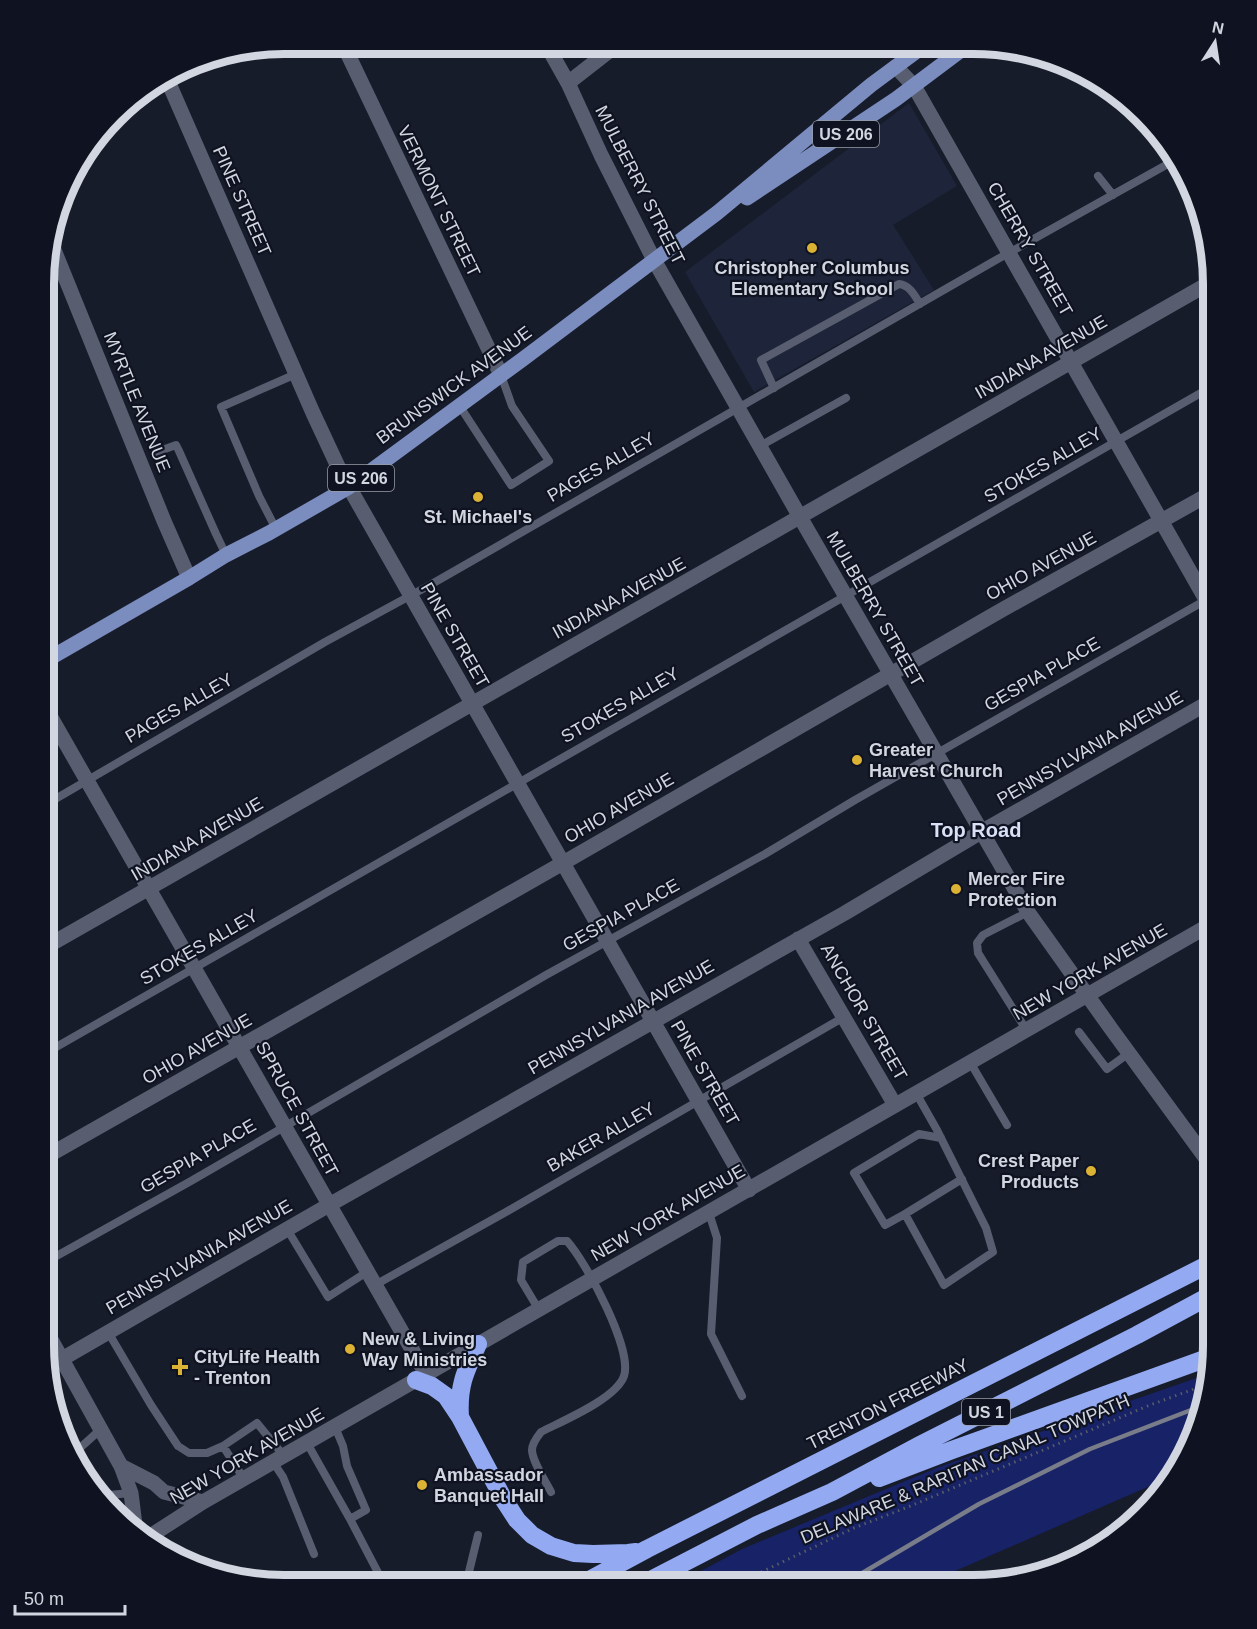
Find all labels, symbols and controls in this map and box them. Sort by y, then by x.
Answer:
north arrow [1185,12,1245,72]
text: N [1211,18,1225,37]
street label: MULBERRY STREET [591,102,689,268]
road number: US 206 [813,121,879,147]
street label: VERMONT STREET [394,122,484,280]
street label: PINE STREET [209,143,275,259]
street label: CHERRY STREET [983,178,1077,320]
marker: Christopher Columbus Elementary School [805,241,819,255]
place label: Christopher Columbus Elementary School [714,258,910,299]
street label: INDIANA AVENUE [972,311,1110,403]
street label: BRUNSWICK AVENUE [373,322,535,448]
street label: MYRTLE AVENUE [100,329,174,475]
street label: STOKES ALLEY [981,423,1105,507]
street label: PAGES ALLEY [544,428,658,506]
road number: US 206 [328,465,394,491]
marker: St. Michael's [471,490,485,504]
place label: St. Michael's [424,507,532,527]
street label: MULBERRY STREET [822,528,928,690]
street label: OHIO AVENUE [982,528,1100,604]
street label: INDIANA AVENUE [549,553,689,643]
street label: PINE STREET [417,579,493,691]
street label: GESPIA PLACE [981,633,1103,715]
street label: STOKES ALLEY [558,663,682,747]
street label: PAGES ALLEY [122,669,236,747]
street label: PENNSYLVANIA AVENUE [994,687,1186,809]
place label: Greater Harvest Church [869,740,1003,781]
marker: Greater Harvest Church [850,753,864,767]
street label: OHIO AVENUE [561,769,677,847]
street label: INDIANA AVENUE [128,793,266,885]
district label: Top Road [931,819,1021,841]
place label: Mercer Fire Protection [968,869,1065,910]
street label: GESPIA PLACE [559,875,683,955]
marker: Mercer Fire Protection [949,882,963,896]
street label: STOKES ALLEY [137,905,261,989]
street label: NEW YORK AVENUE [1009,920,1171,1024]
street label: ANCHOR STREET [817,940,911,1084]
street label: PENNSYLVANIA AVENUE [525,956,717,1078]
street label: OHIO AVENUE [139,1010,255,1088]
street label: PINE STREET [667,1017,743,1129]
street label: SPRUCE STREET [252,1038,342,1180]
street label: BAKER ALLEY [544,1098,658,1176]
street label: GESPIA PLACE [137,1115,259,1197]
place label: Crest Paper Products [978,1151,1079,1192]
street label: NEW YORK AVENUE [587,1161,749,1265]
marker: Crest Paper Products [1084,1164,1098,1178]
street label: PENNSYLVANIA AVENUE [103,1196,295,1318]
place label: New & Living Way Ministries [362,1329,487,1370]
marker: New & Living Way Ministries [343,1342,357,1356]
place label: CityLife Health - Trenton [194,1347,320,1388]
street label: TRENTON FREEWAY [804,1355,972,1453]
marker: CityLife Health - Trenton [171,1358,189,1376]
street label: DELAWARE & RARITAN CANAL TOWPATH [798,1390,1132,1548]
road number: US 1 [962,1399,1010,1425]
street label: NEW YORK AVENUE [166,1404,328,1508]
place label: Ambassador Banquet Hall [434,1465,544,1506]
marker: Ambassador Banquet Hall [415,1478,429,1492]
scale bar [15,1578,124,1616]
text: 50 m [24,1589,64,1609]

